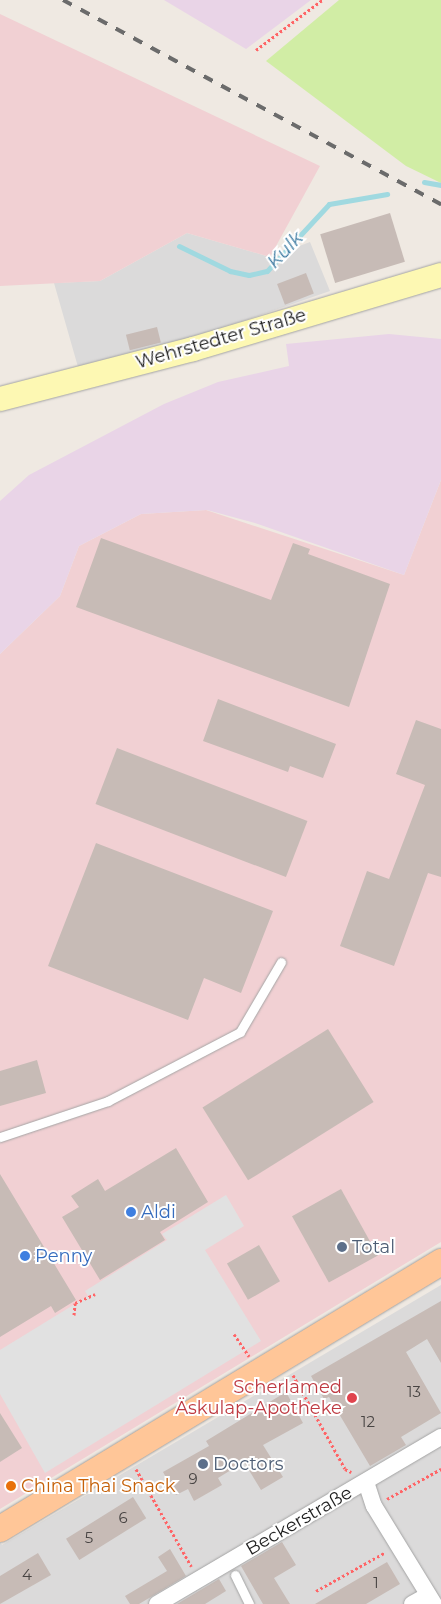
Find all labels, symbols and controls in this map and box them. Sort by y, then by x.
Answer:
water label: Kulk [262,227,308,273]
street label: Wehrstedter Straße [133,304,309,374]
place label: Aldi [141,1201,176,1223]
marker: Aldi [125,1206,137,1218]
place label: Total [352,1236,395,1258]
marker: Total [336,1241,348,1253]
place label: Penny [35,1245,92,1267]
marker: Penny [19,1250,31,1262]
place label: Scherlamed Äskulap-Apotheke [175,1377,342,1420]
house number: 13 [407,1383,421,1401]
marker: Scherlamed Äskulap-Apotheke [346,1392,358,1404]
house number: 12 [361,1413,375,1431]
place label: Doctors [213,1453,284,1475]
marker: Doctors [197,1458,209,1470]
house number: 9 [188,1470,198,1488]
place label: China Thai Snack [21,1475,176,1497]
marker: China Thai Snack [5,1480,17,1492]
street label: Beckerstraße [242,1482,356,1560]
house number: 6 [118,1509,128,1527]
house number: 5 [85,1529,93,1547]
house number: 4 [22,1566,32,1584]
house number: 1 [373,1574,379,1592]

